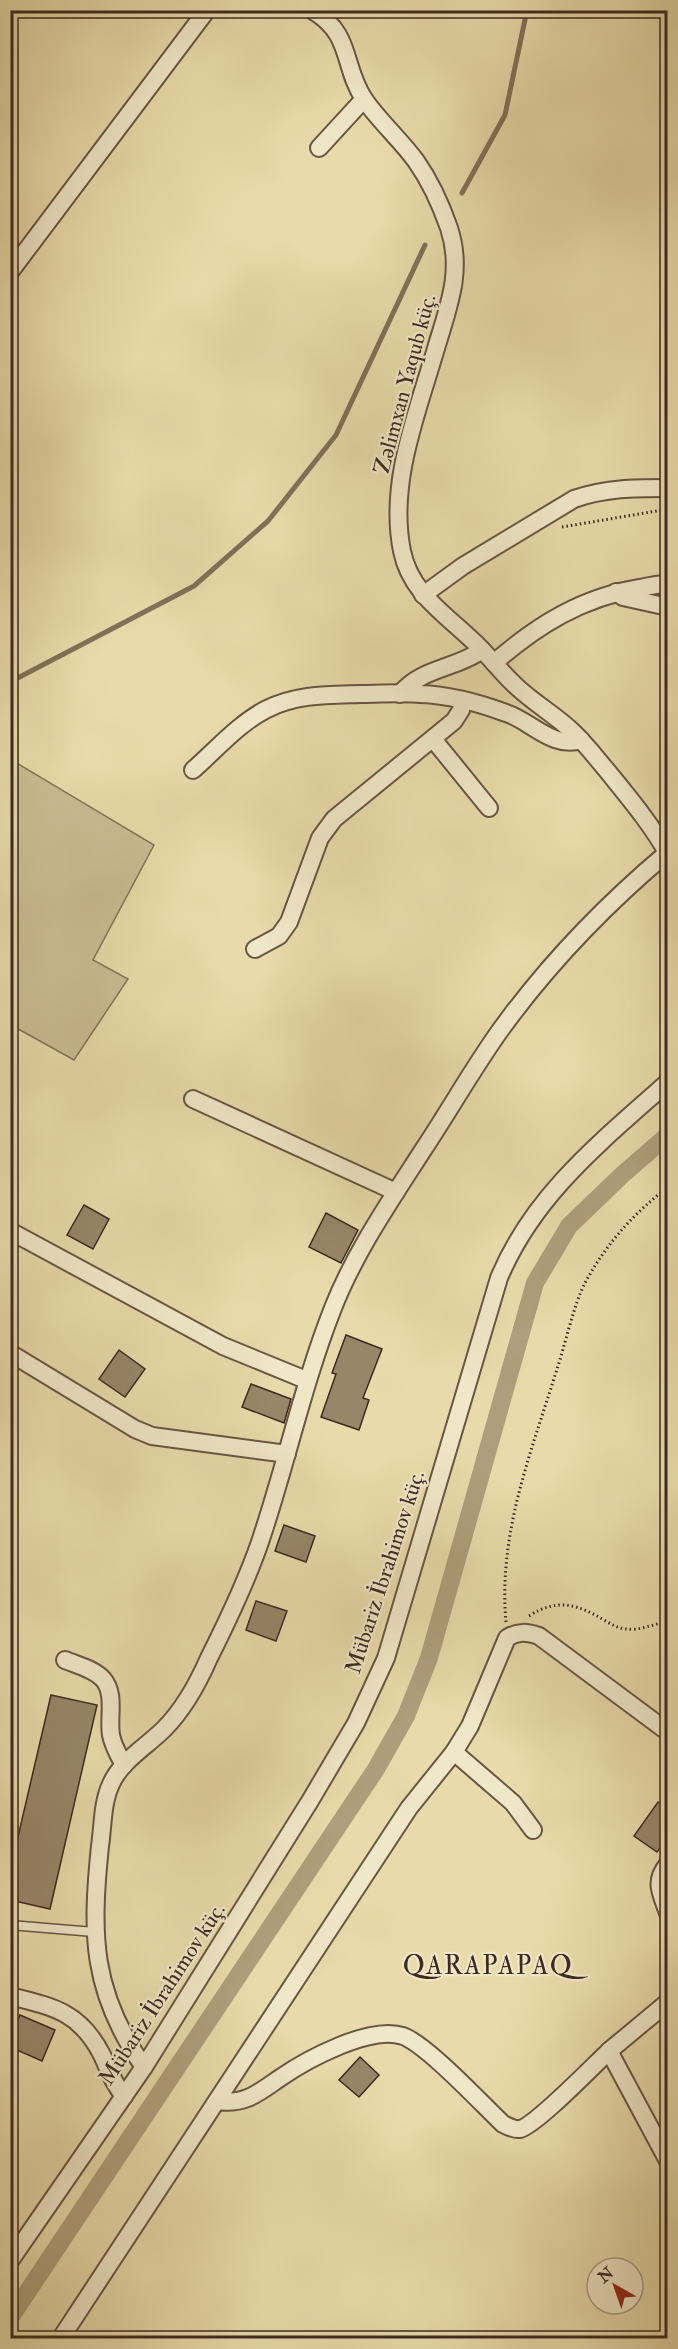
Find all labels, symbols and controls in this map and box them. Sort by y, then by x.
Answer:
street label: Zəlimxan Yaqub küç. [368,291,442,477]
street label: Mübariz İbrahimov küç. [339,1467,431,1677]
street label: Mübariz İbrahimov küç. [93,1897,231,2091]
district label: QARAPAPAQ [403,1950,588,1982]
north arrow [585,2256,645,2316]
text: N [593,2263,618,2288]

